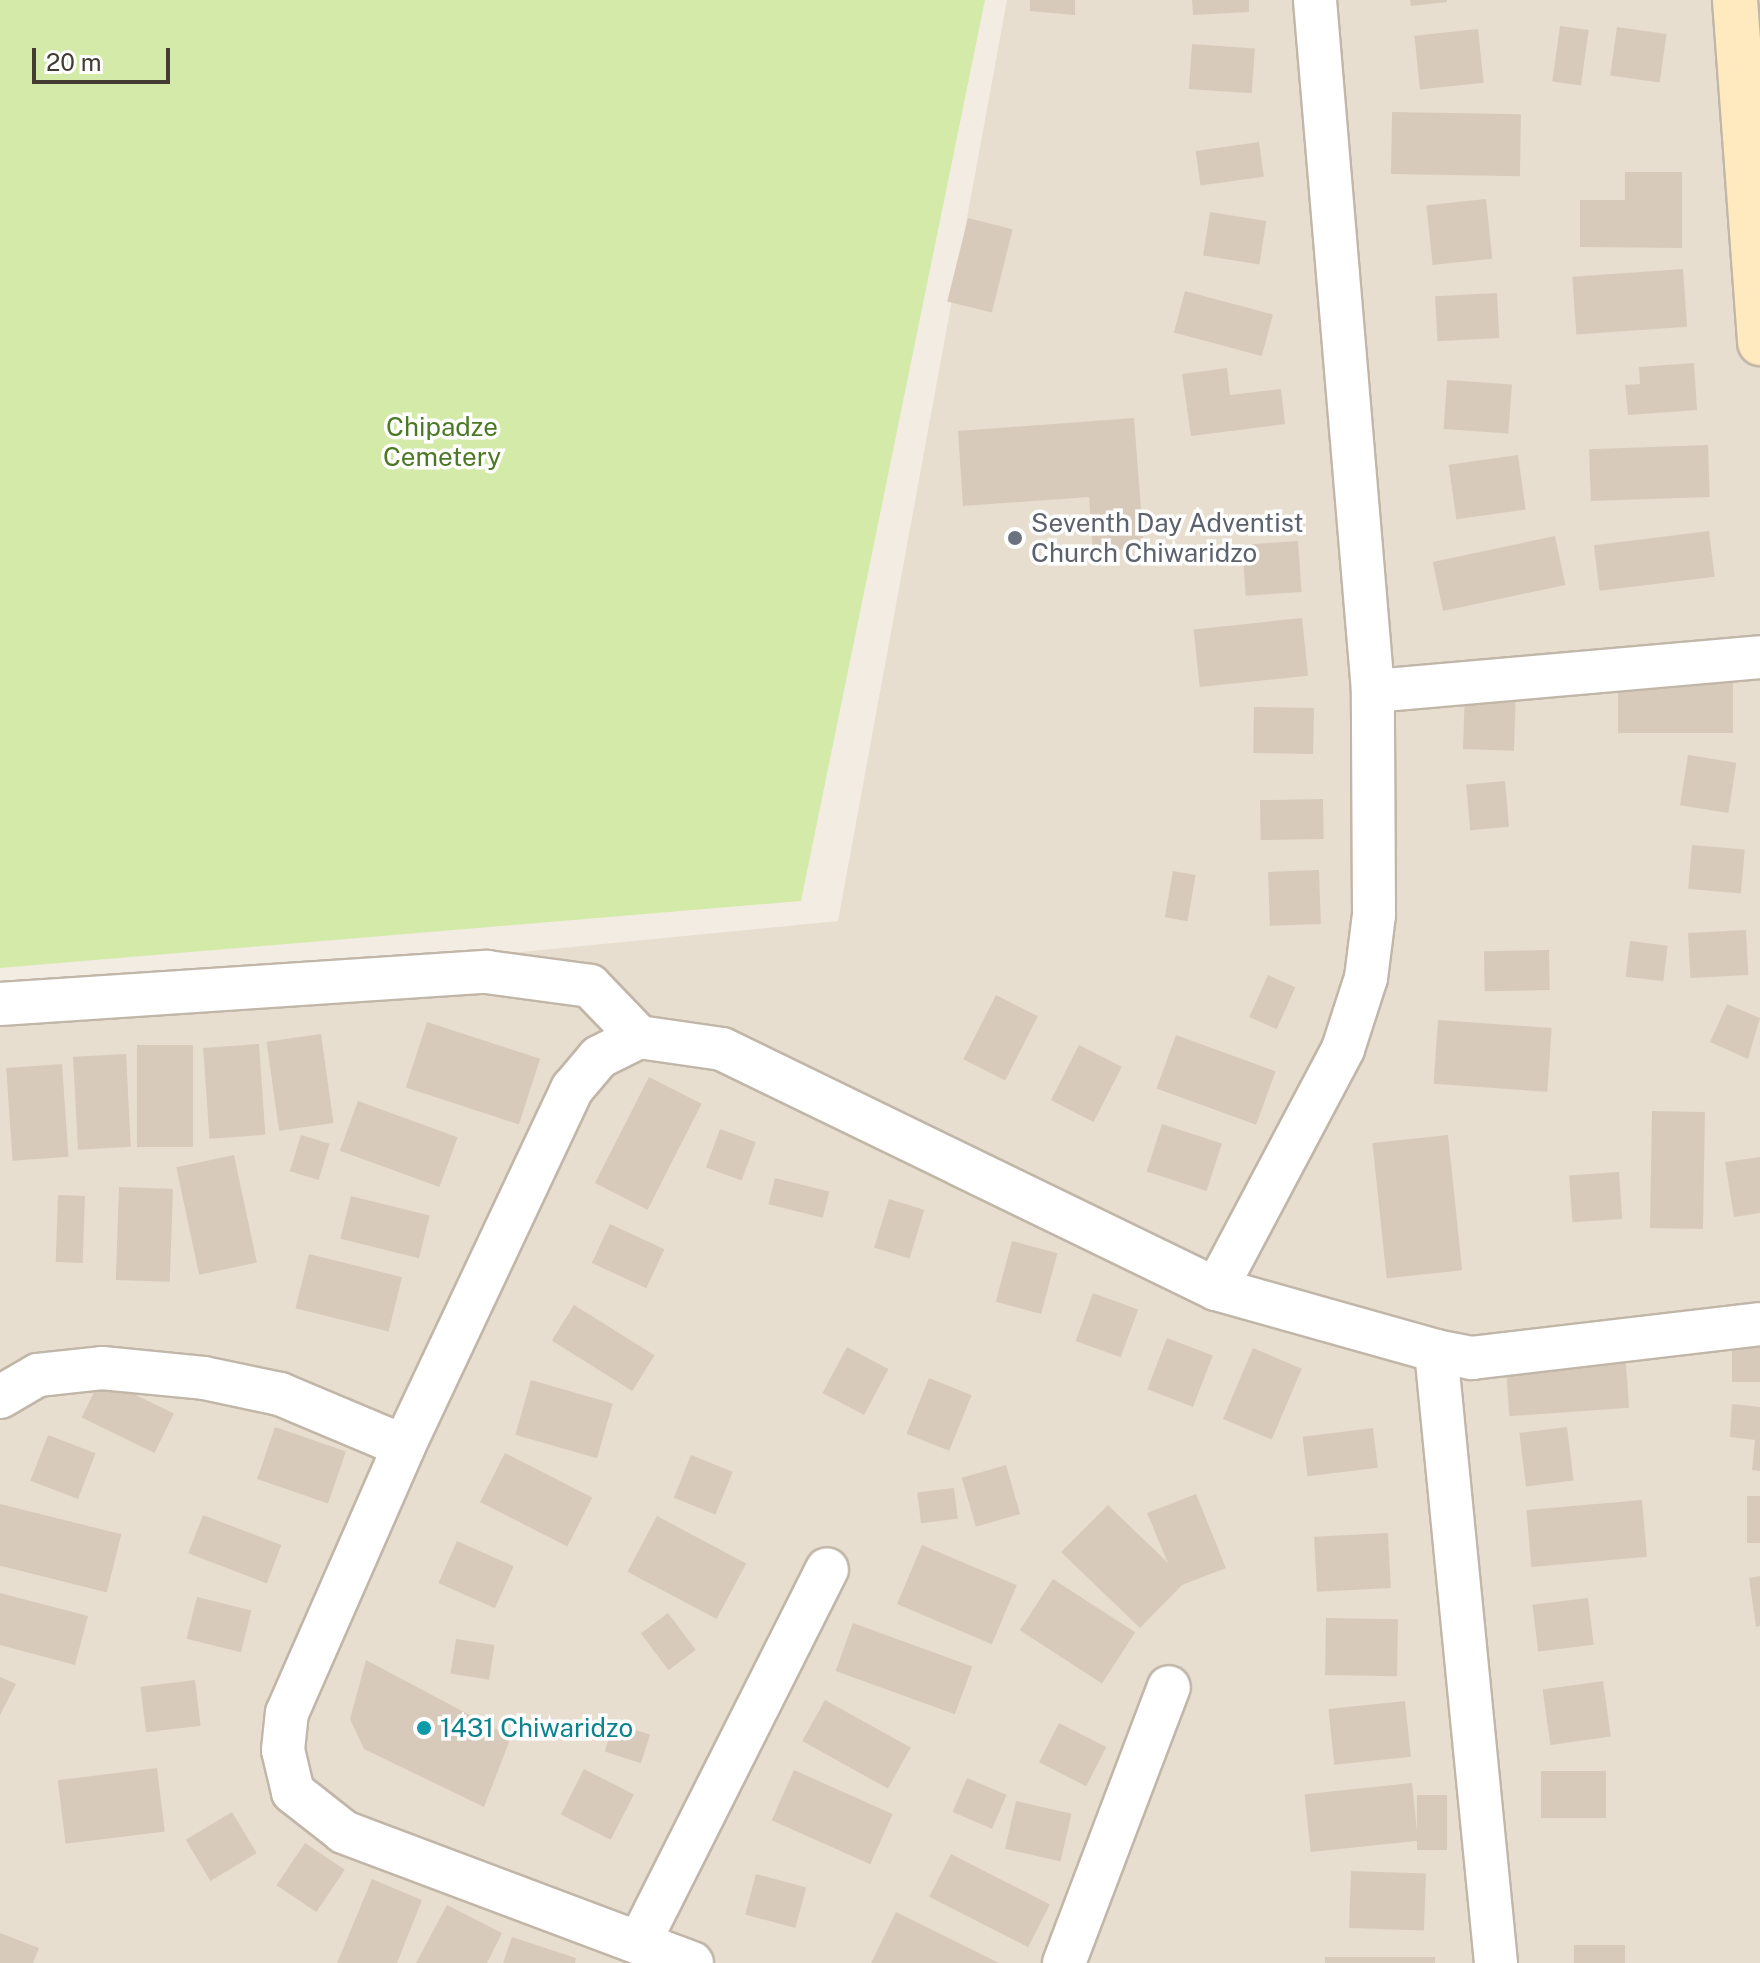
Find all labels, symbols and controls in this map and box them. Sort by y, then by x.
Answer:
scale bar [36,32,174,82]
text: 20 m [46,48,102,76]
park label: Chipadze Cemetery [383,411,501,472]
place label: Seventh Day Adventist Church Chiwaridzo [1031,507,1304,568]
marker: Seventh Day Adventist Church Chiwaridzo [1006,529,1024,547]
place label: 1431 Chiwaridzo [440,1712,633,1744]
marker: 1431 Chiwaridzo [415,1719,433,1737]

